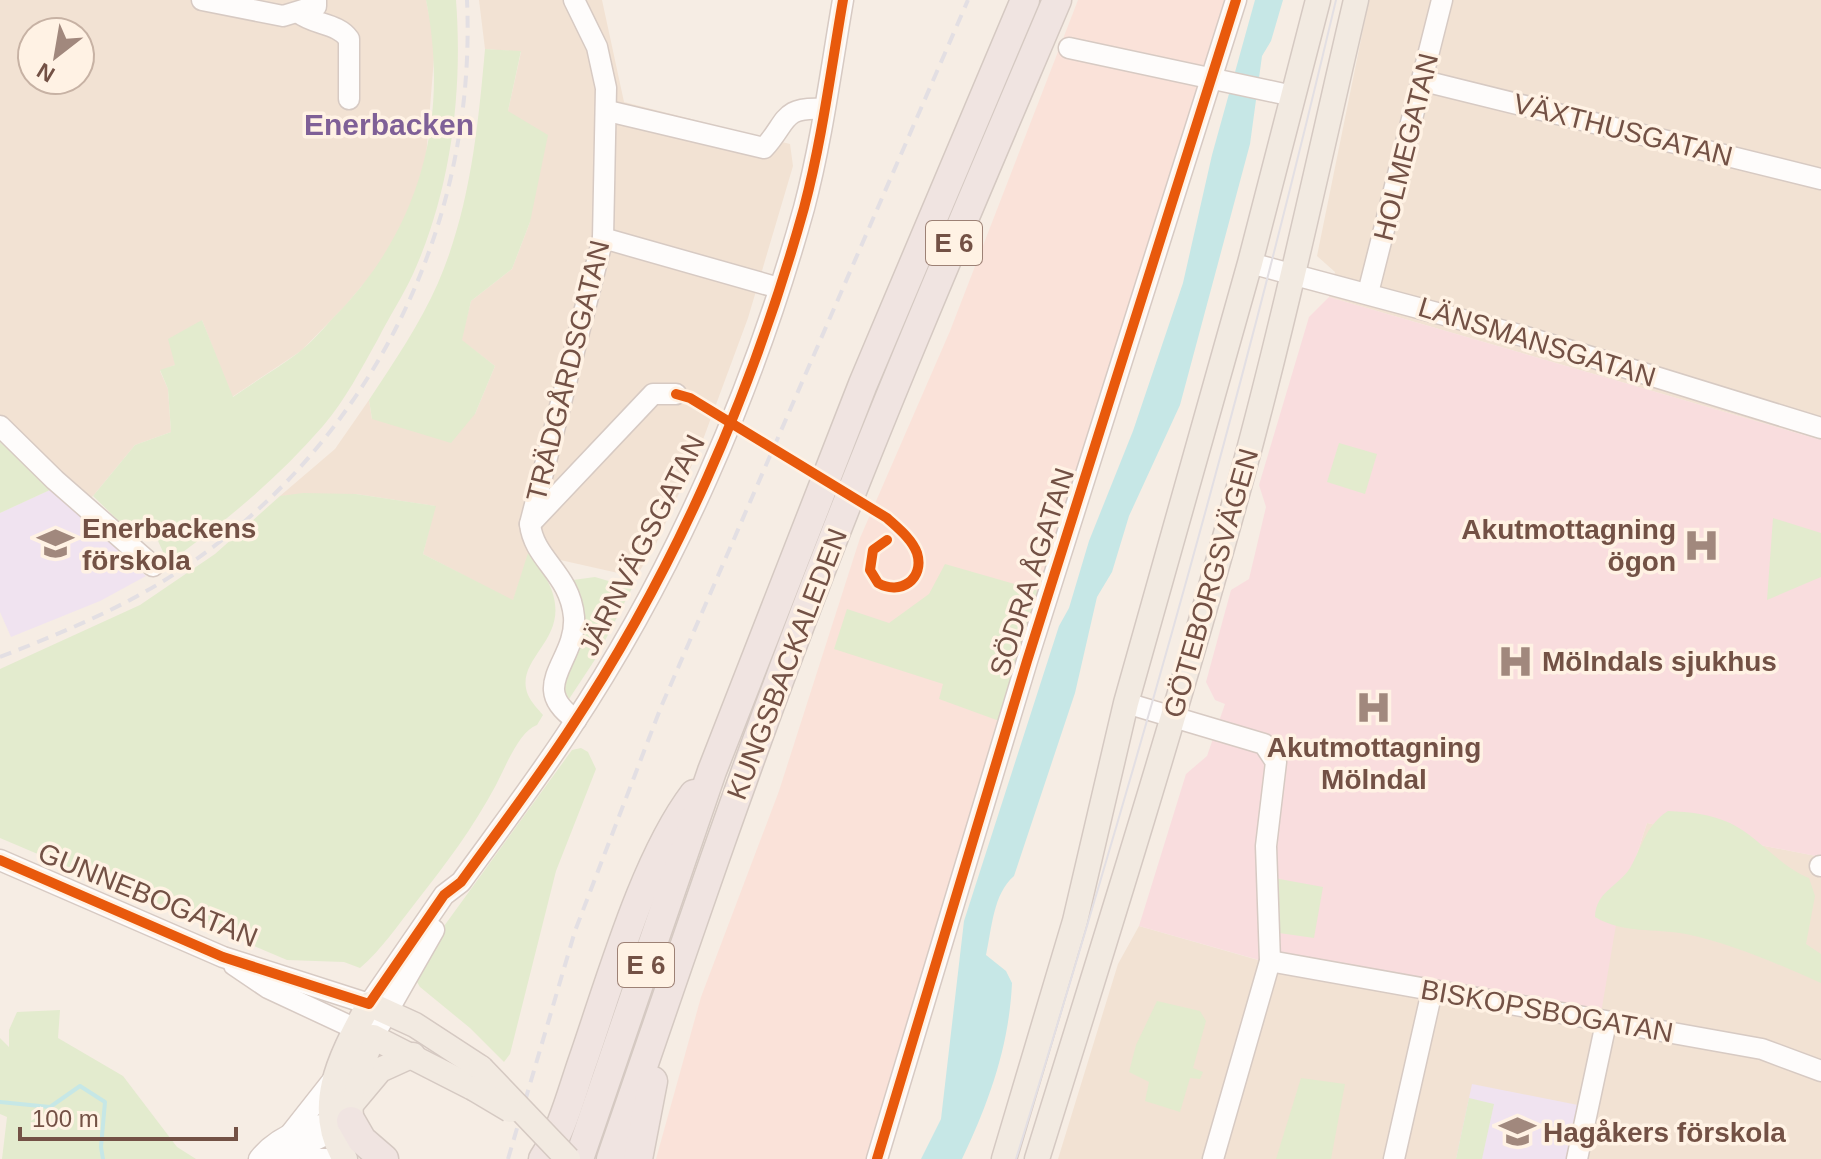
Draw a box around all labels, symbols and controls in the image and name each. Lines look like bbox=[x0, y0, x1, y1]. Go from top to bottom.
north arrow bbox=[16, 16, 96, 96]
street label: HOLMEGATAN bbox=[1368, 50, 1444, 244]
text: N bbox=[33, 58, 59, 88]
street label: VÄXTHUSGATAN bbox=[1510, 88, 1736, 172]
district label: Enerbacken bbox=[304, 108, 474, 141]
road number: E 6 bbox=[926, 221, 982, 265]
street label: TRÄDGÅRDSGATAN bbox=[521, 237, 615, 505]
street label: LÄNSMANSGATAN bbox=[1415, 291, 1659, 393]
street label: JÄRNVÄGSGATAN bbox=[573, 430, 711, 660]
street label: GÖTEBORGSVÄGEN bbox=[1158, 445, 1264, 721]
street label: SÖDRA ÅGATAN bbox=[984, 464, 1080, 680]
place label: Enerbackens förskola bbox=[82, 513, 256, 576]
place label: Akutmottagning ögon bbox=[1461, 514, 1676, 577]
street label: KUNGSBACKALEDEN bbox=[721, 524, 853, 804]
school or university icon: Enerbackens förskola bbox=[37, 525, 75, 563]
hospital icon: Akutmottagning ögon bbox=[1683, 526, 1721, 564]
hospital icon: Mölndals sjukhus bbox=[1497, 642, 1535, 680]
place label: Mölndals sjukhus bbox=[1542, 646, 1777, 677]
hospital icon: Akutmottagning Mölndal bbox=[1355, 688, 1393, 726]
place label: Akutmottagning Mölndal bbox=[1267, 732, 1481, 795]
street label: GUNNEBOGATAN bbox=[34, 837, 262, 953]
road number: E 6 bbox=[618, 943, 674, 987]
street label: BISKOPSBOGATAN bbox=[1418, 974, 1676, 1048]
scale bar bbox=[20, 1091, 236, 1141]
text: 100 m bbox=[32, 1105, 99, 1132]
school or university icon: Hagåkers förskola bbox=[1498, 1113, 1536, 1151]
place label: Hagåkers förskola bbox=[1543, 1117, 1786, 1148]

